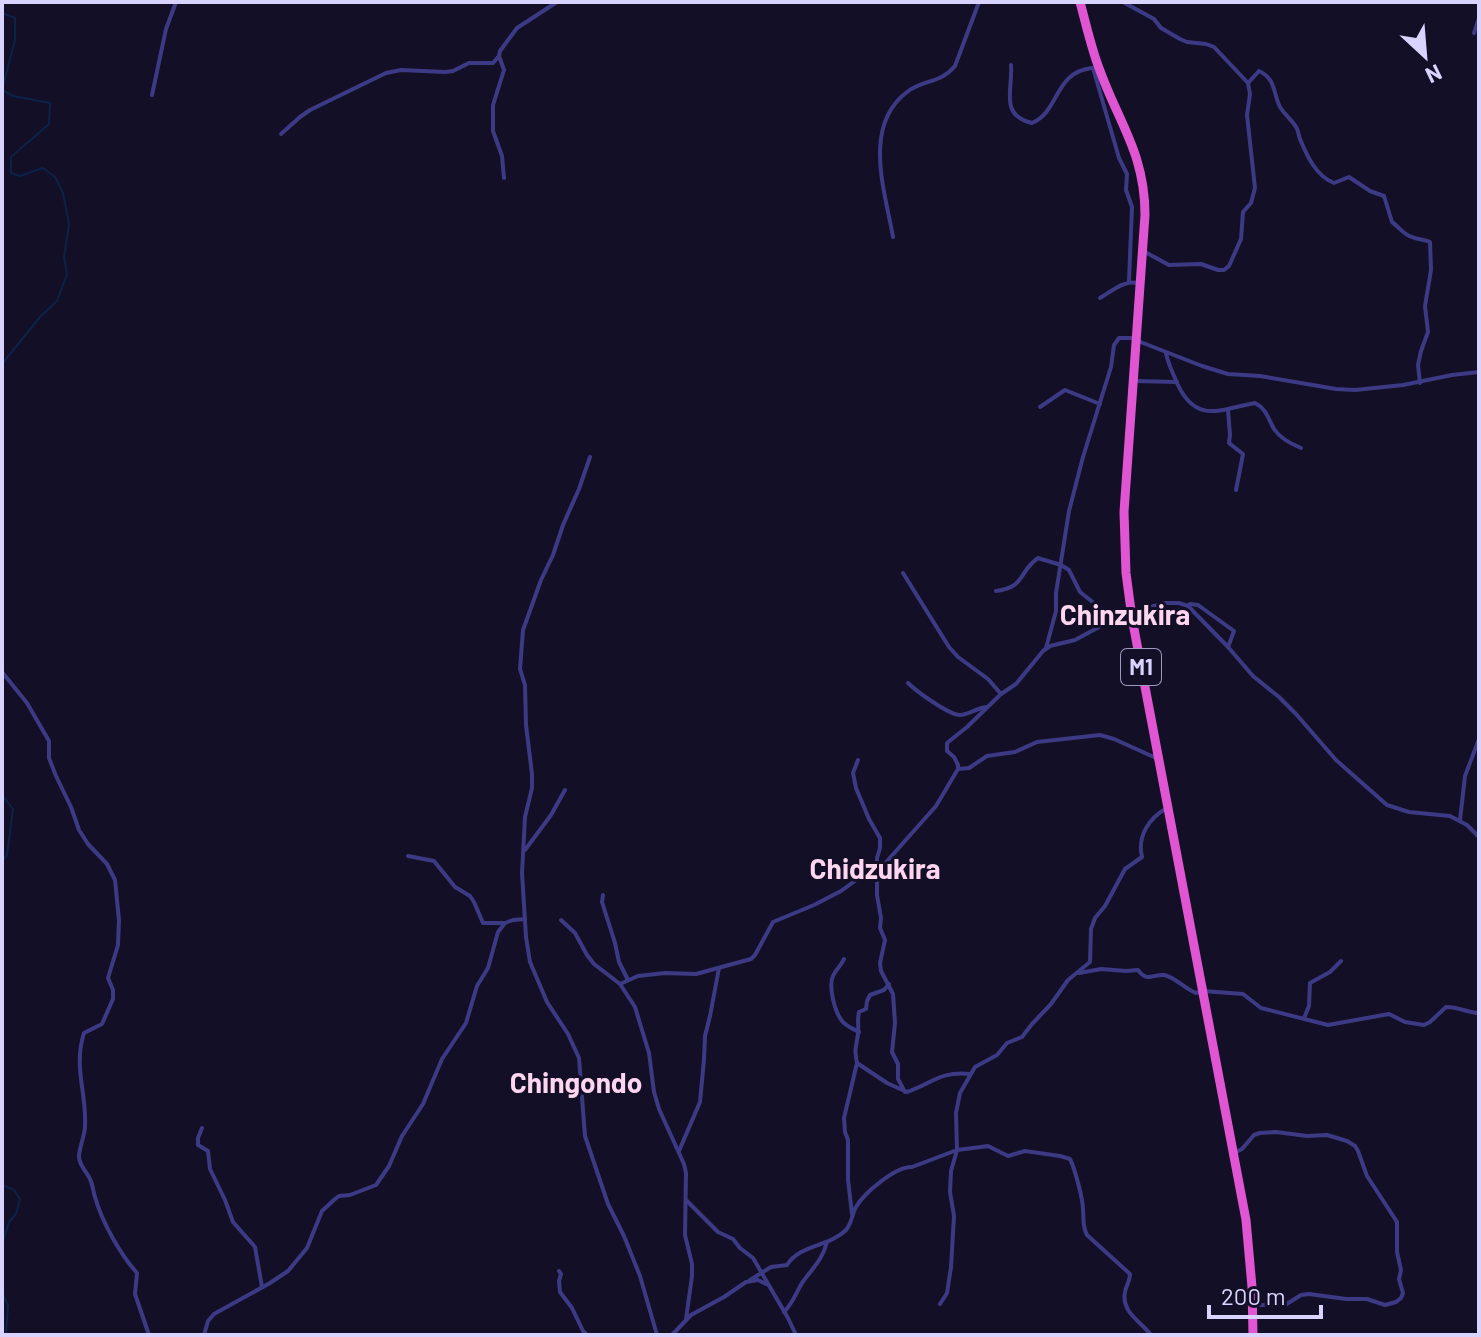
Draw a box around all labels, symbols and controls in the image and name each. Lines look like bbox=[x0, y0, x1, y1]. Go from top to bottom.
north arrow bbox=[1385, 16, 1465, 96]
text: N bbox=[1422, 60, 1446, 90]
district label: Chinzukira bbox=[1060, 597, 1190, 631]
road number: M1 bbox=[1121, 649, 1161, 685]
district label: Chidzukira bbox=[810, 851, 940, 885]
district label: Chingondo bbox=[510, 1065, 642, 1099]
scale bar bbox=[1209, 1269, 1321, 1319]
text: 200 m bbox=[1221, 1281, 1286, 1310]

